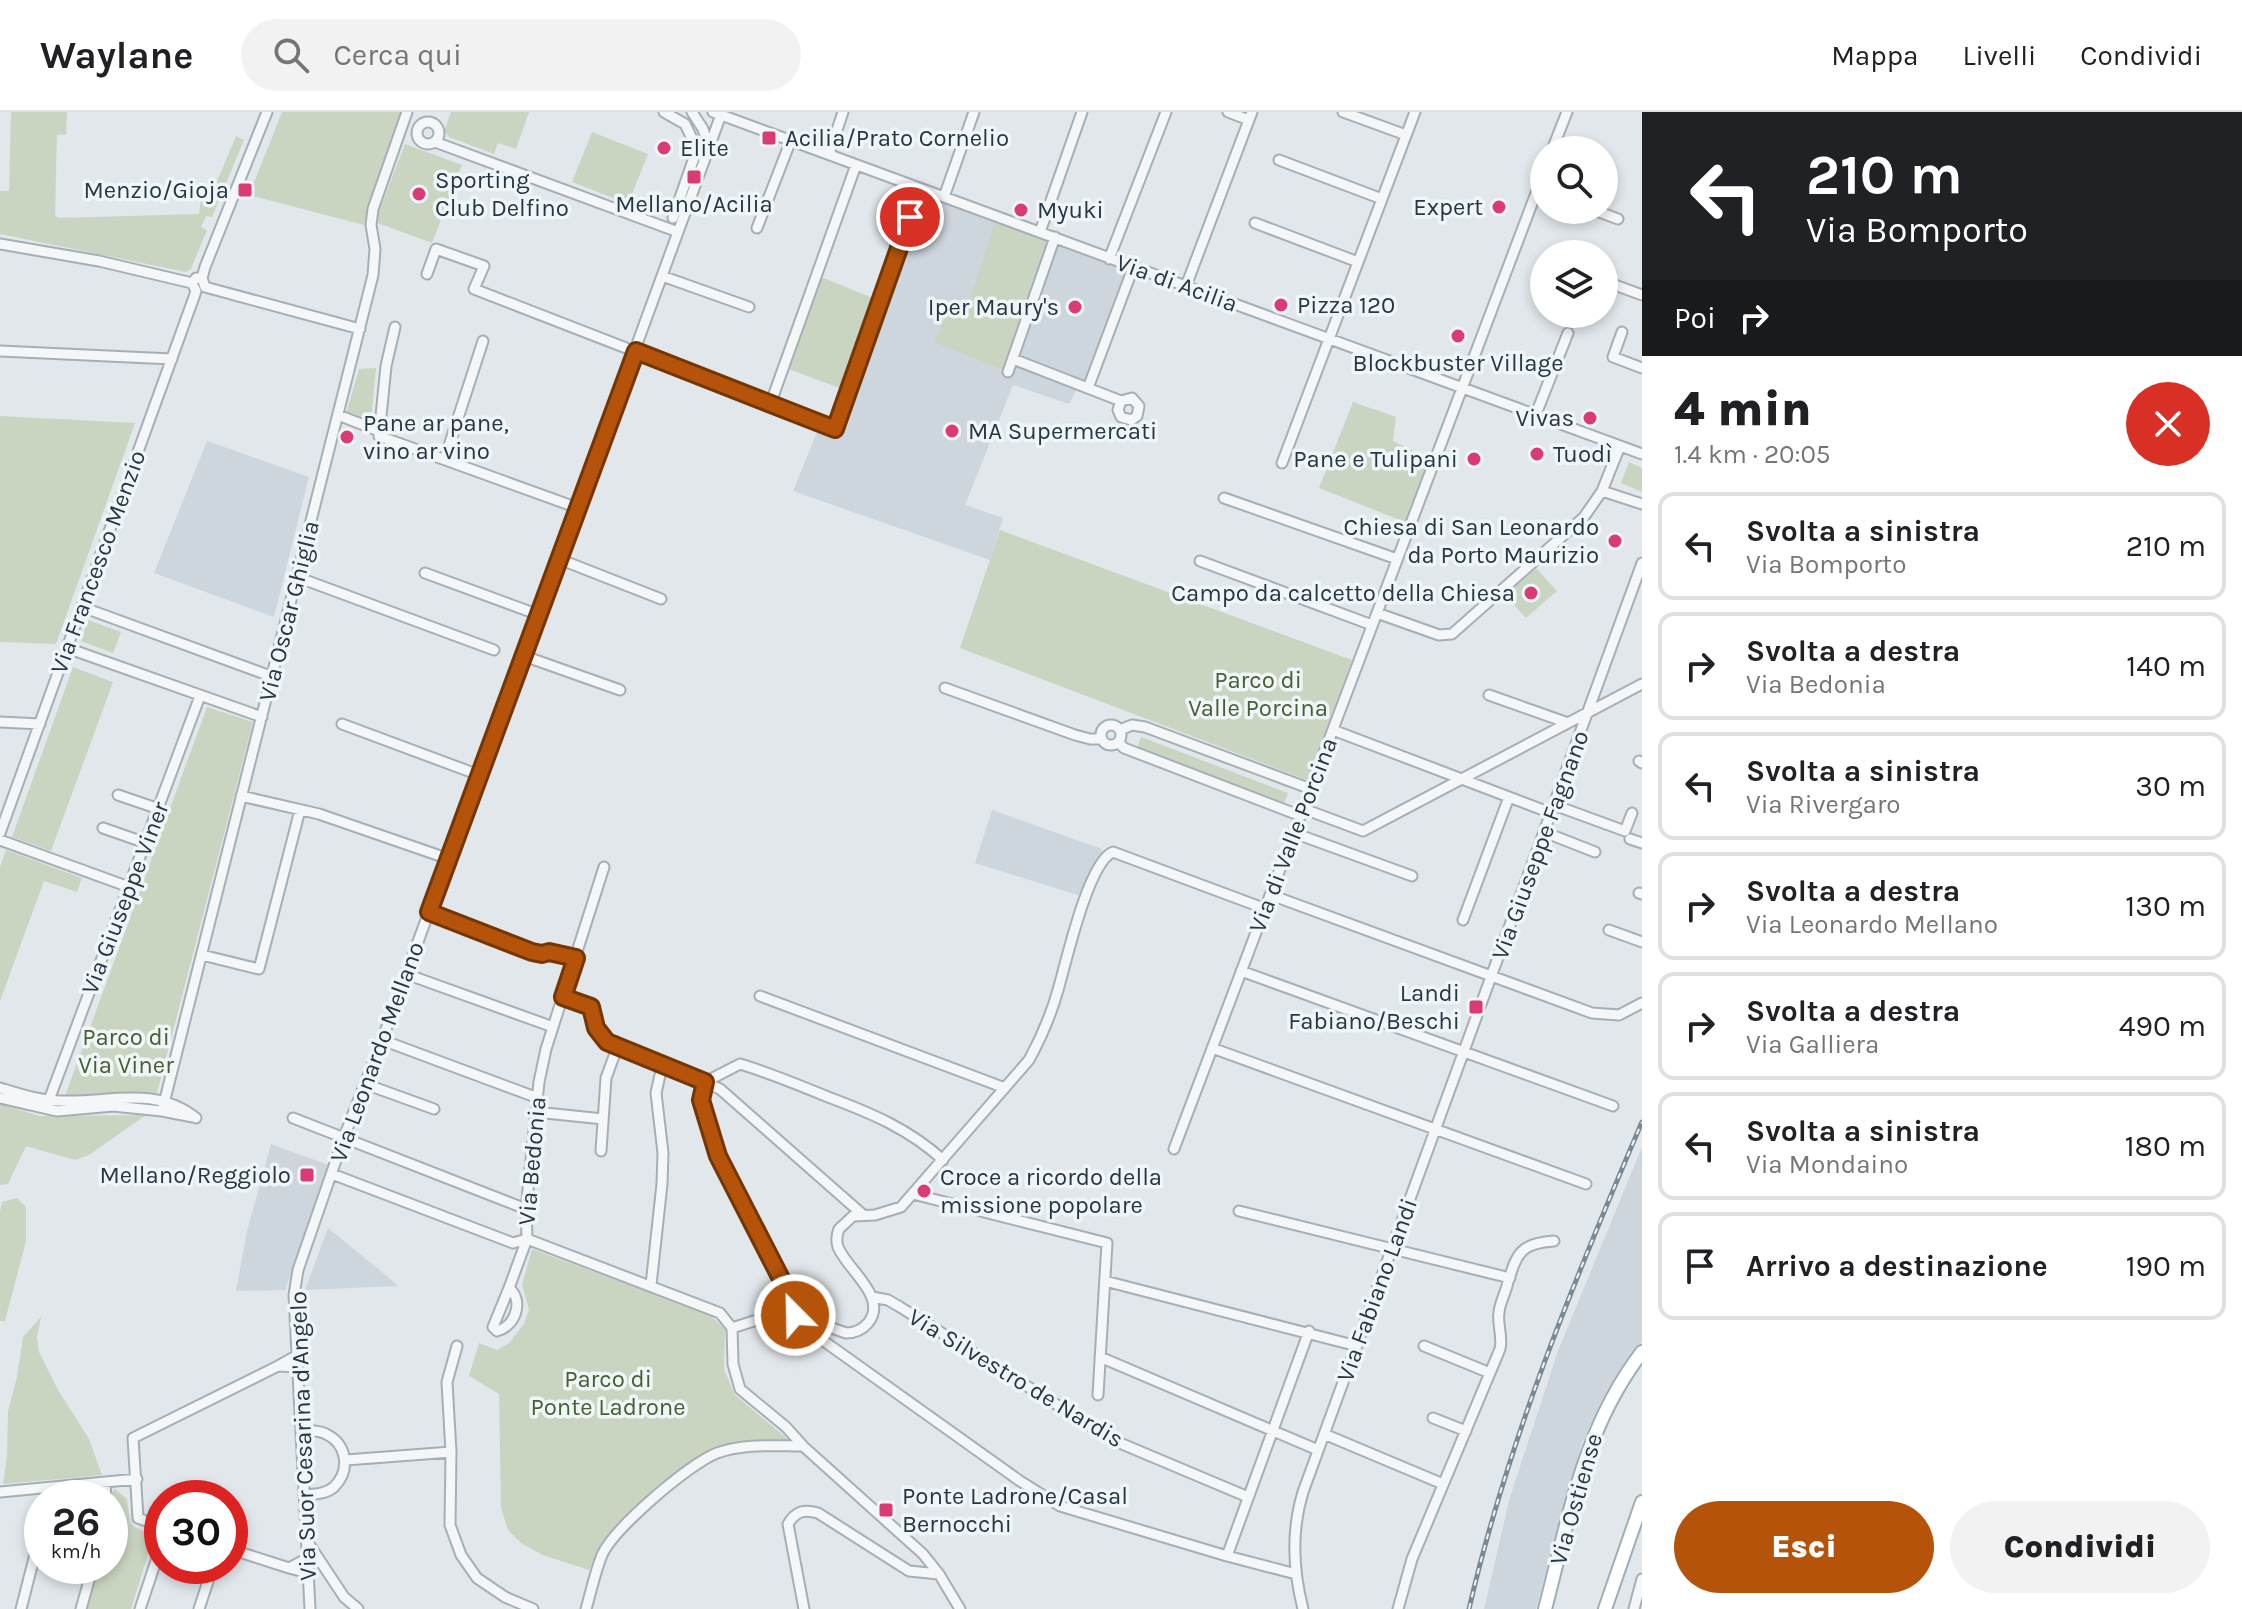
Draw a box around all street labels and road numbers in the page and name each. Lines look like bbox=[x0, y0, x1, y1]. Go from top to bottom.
street label: Via di Acilia bbox=[1113, 248, 1241, 318]
street label: Via Francesco Menzio bbox=[45, 446, 151, 678]
street label: Via Oscar Ghiglia bbox=[253, 518, 325, 704]
street label: Via Giuseppe Fagnano bbox=[1485, 727, 1595, 963]
street label: Via di Valle Porcina bbox=[1243, 734, 1343, 936]
street label: Via Giuseppe Viner bbox=[75, 798, 175, 998]
street label: Via Leonardo Mellano bbox=[324, 938, 430, 1166]
street label: Via Bedonia bbox=[512, 1096, 552, 1226]
street label: Via Fabiano Landi bbox=[1331, 1195, 1423, 1385]
street label: Via Suor Cesarina d'Angelo bbox=[284, 1291, 322, 1581]
street label: Via Silvestro de Nardis bbox=[903, 1303, 1129, 1453]
street label: Via Ostiense bbox=[1544, 1430, 1608, 1568]

